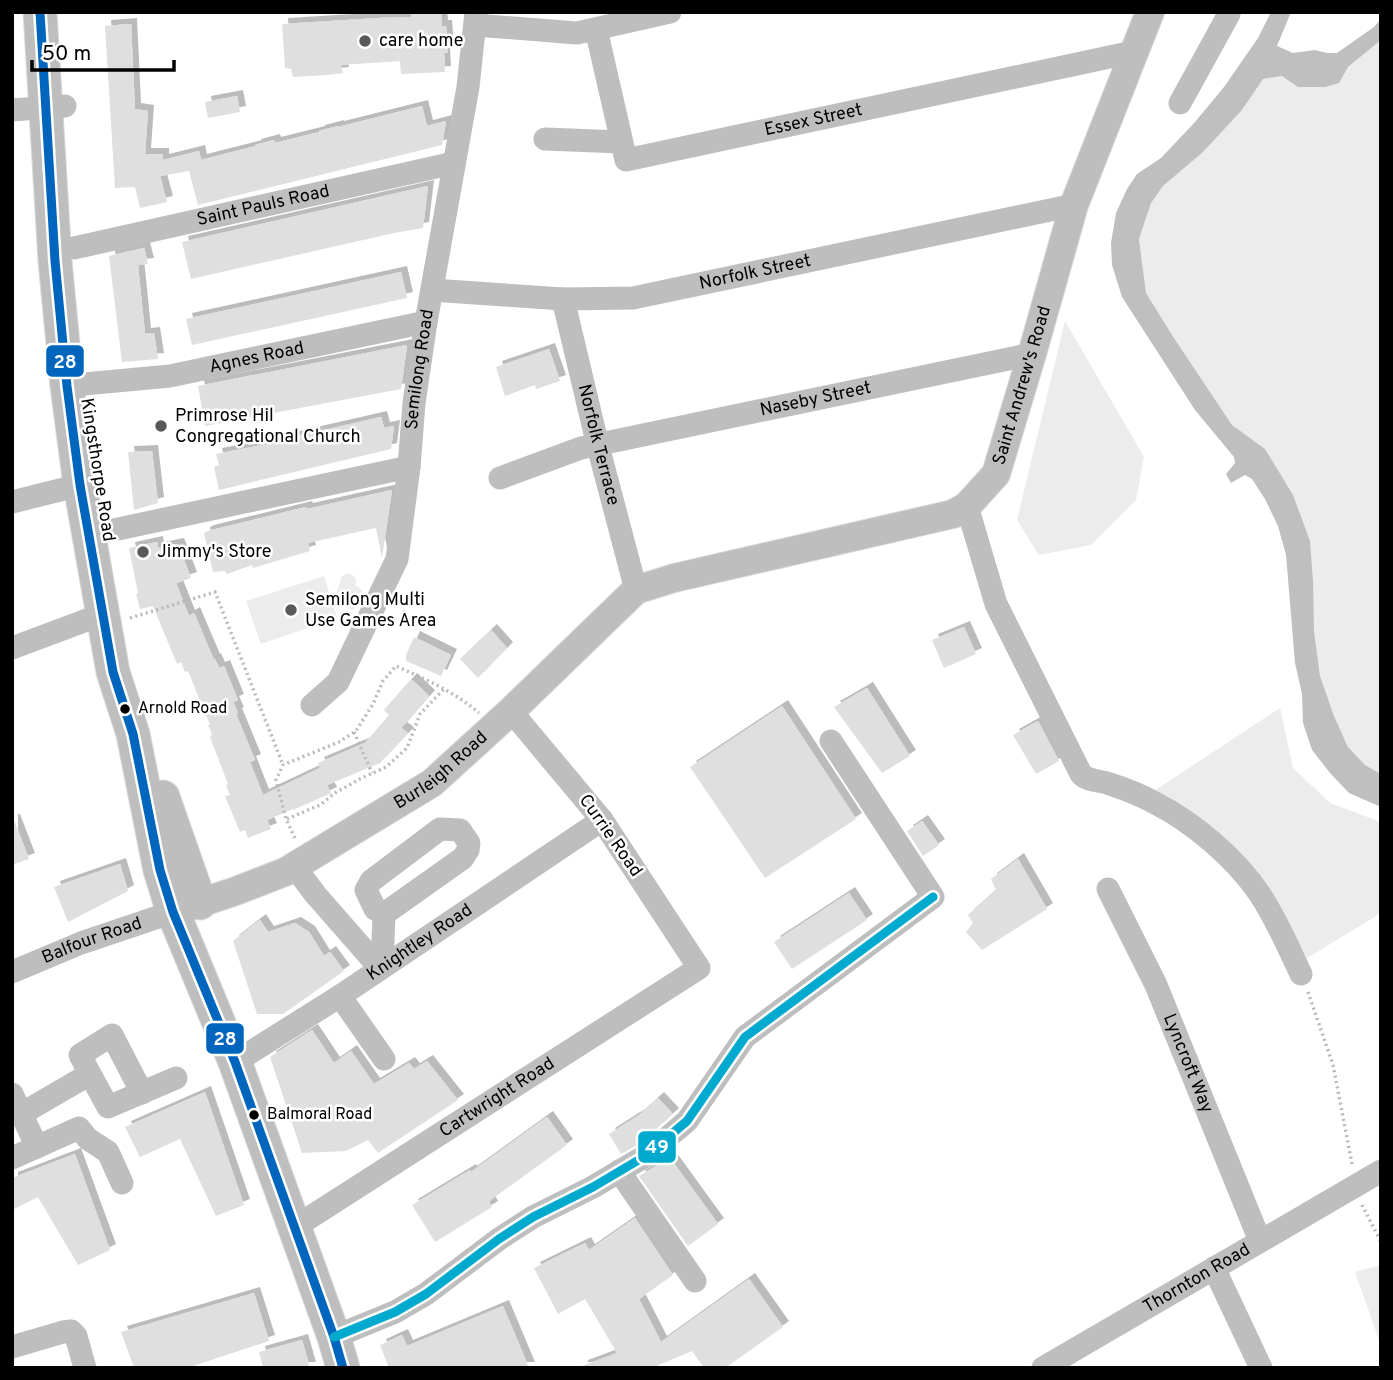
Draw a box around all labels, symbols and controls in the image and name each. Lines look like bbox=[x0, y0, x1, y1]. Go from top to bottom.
scale bar bbox=[32, 28, 173, 72]
place label: care home bbox=[379, 30, 464, 53]
marker: care home bbox=[357, 33, 373, 49]
text: 50 m bbox=[42, 41, 91, 68]
street label: Essex Street bbox=[762, 98, 864, 142]
street label: Saint Pauls Road bbox=[195, 180, 332, 232]
street label: Norfolk Street bbox=[697, 249, 813, 295]
street label: Saint Andrew's Road bbox=[988, 303, 1056, 468]
street label: Semilong Road bbox=[400, 307, 440, 431]
street label: Agnes Road bbox=[207, 336, 306, 379]
line badge: 28 bbox=[45, 344, 85, 378]
text: 28 bbox=[53, 351, 77, 375]
street label: Naseby Street bbox=[758, 376, 873, 422]
street label: Norfolk Terrace bbox=[572, 382, 625, 508]
street label: Kingsthorpe Road bbox=[74, 397, 120, 543]
place label: Primrose Hil Congregational Church bbox=[175, 405, 361, 449]
marker: Primrose Hil Congregational Church bbox=[153, 418, 169, 434]
place label: Jimmy's Store bbox=[157, 541, 272, 564]
marker: Jimmy's Store bbox=[135, 544, 151, 560]
place label: Semilong Multi Use Games Area bbox=[305, 589, 436, 633]
marker: Semilong Multi Use Games Area bbox=[283, 602, 299, 618]
place label: Arnold Road bbox=[138, 699, 227, 719]
marker: Arnold Road bbox=[118, 702, 132, 716]
street label: Burleigh Road bbox=[390, 726, 493, 815]
street label: Currie Road bbox=[573, 790, 647, 882]
street label: Knightley Road bbox=[362, 899, 477, 986]
street label: Balfour Road bbox=[38, 912, 145, 970]
street label: Lyncroft Way bbox=[1157, 1010, 1218, 1117]
line badge: 28 bbox=[205, 1022, 245, 1055]
text: 28 bbox=[213, 1028, 237, 1052]
street label: Cartwright Road bbox=[435, 1052, 559, 1143]
place label: Balmoral Road bbox=[267, 1105, 372, 1125]
marker: Balmoral Road bbox=[247, 1108, 261, 1122]
line badge: 49 bbox=[637, 1130, 677, 1164]
text: 49 bbox=[645, 1136, 669, 1160]
street label: Thornton Road bbox=[1139, 1238, 1255, 1319]

